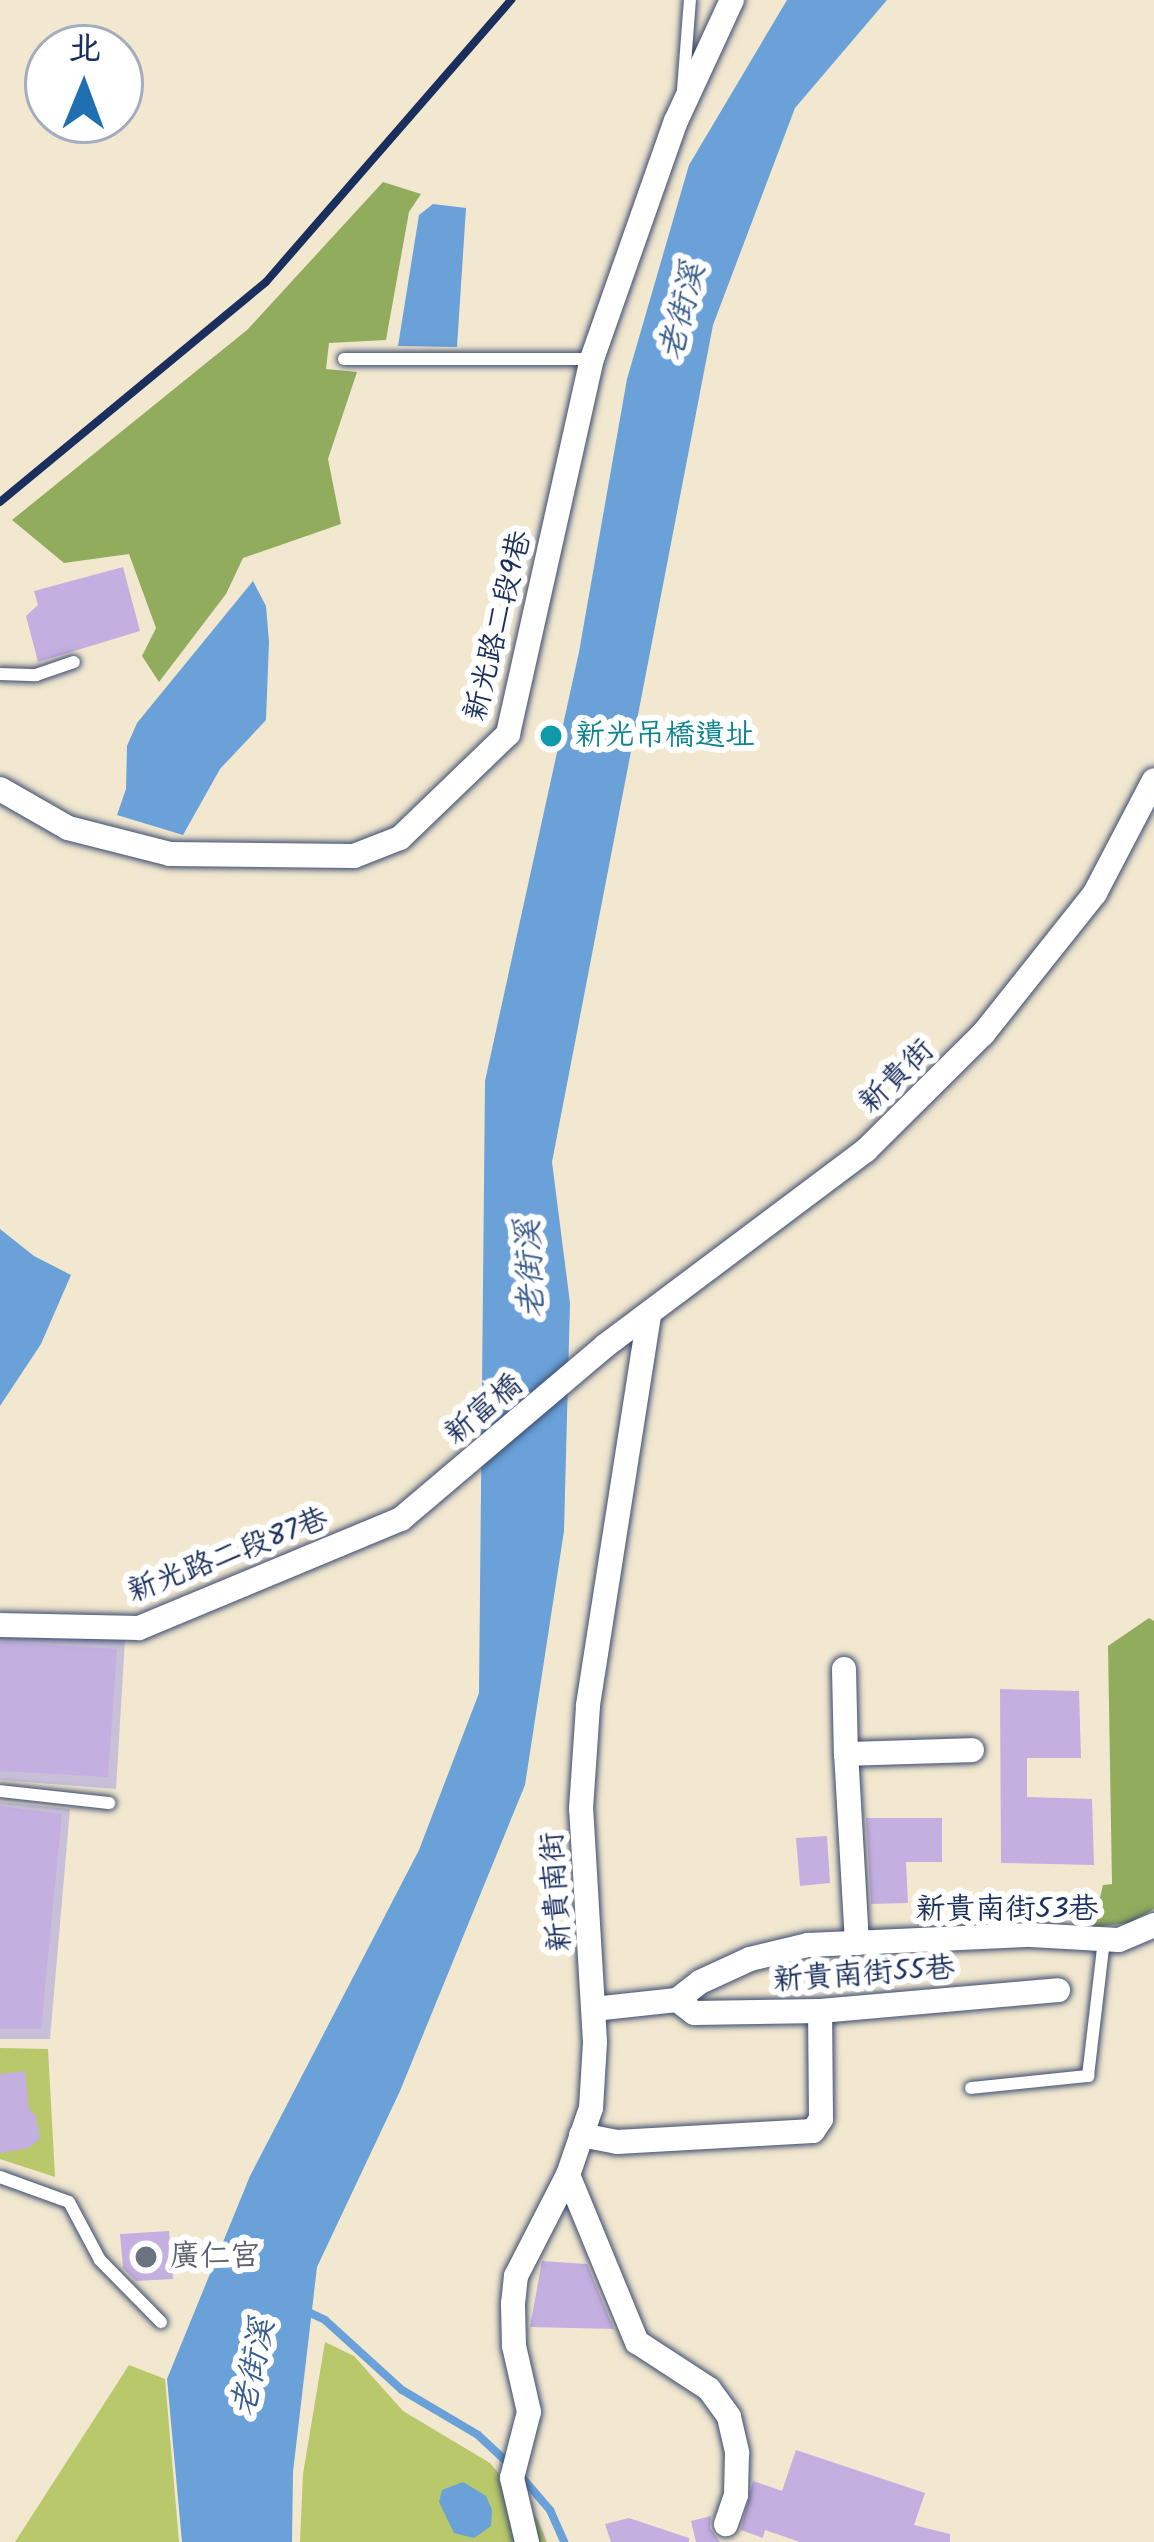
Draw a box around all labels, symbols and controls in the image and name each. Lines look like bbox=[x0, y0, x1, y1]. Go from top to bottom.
north arrow bbox=[24, 24, 144, 144]
text: 北 bbox=[68, 24, 102, 77]
water label: 老街溪 bbox=[653, 259, 715, 365]
street label: 新光路二段9巷 bbox=[458, 527, 540, 725]
place label: 新光吊橋遺址 bbox=[575, 718, 755, 754]
marker: 新光吊橋遺址 bbox=[538, 723, 564, 749]
street label: 新貴街 bbox=[852, 1033, 942, 1121]
water label: 老街溪 bbox=[510, 1219, 554, 1319]
street label: 新富橋 bbox=[438, 1367, 530, 1453]
street label: 新光路二段87巷 bbox=[123, 1501, 333, 1611]
street label: 新貴南街 bbox=[535, 1831, 579, 1953]
street label: 新貴南街53巷 bbox=[915, 1892, 1099, 1928]
street label: 新貴南街55巷 bbox=[772, 1951, 956, 1999]
place label: 廣仁宮 bbox=[170, 2239, 260, 2275]
marker: 廣仁宮 bbox=[133, 2244, 159, 2270]
water label: 老街溪 bbox=[225, 2315, 285, 2421]

